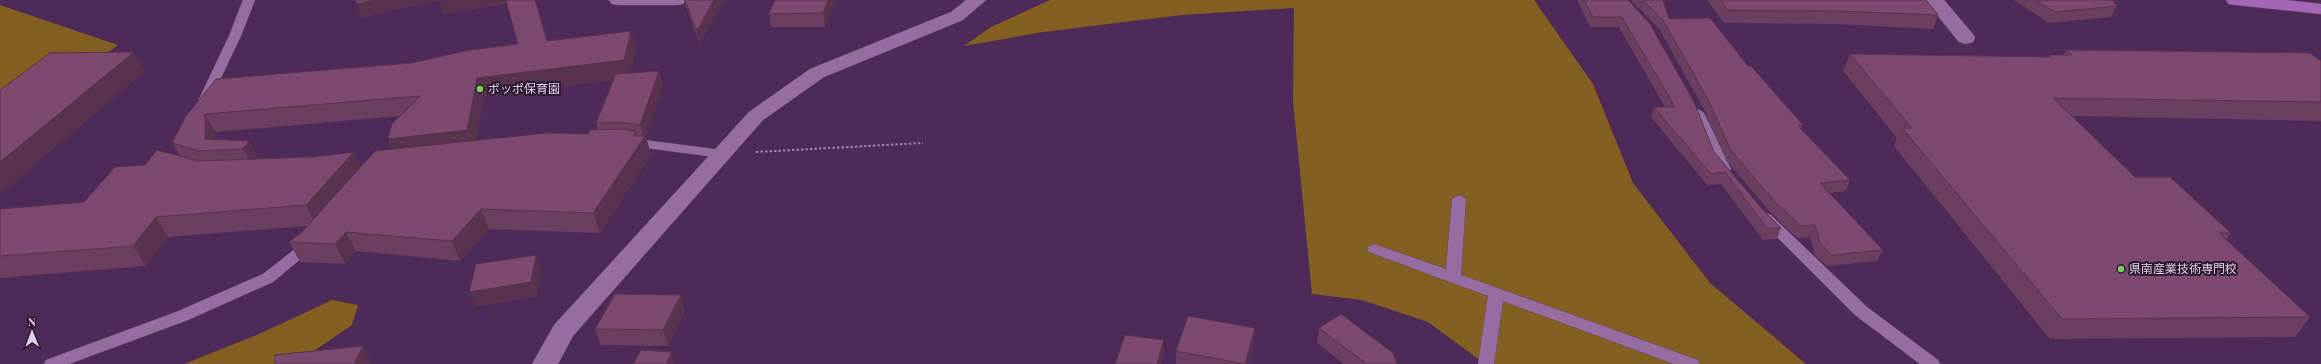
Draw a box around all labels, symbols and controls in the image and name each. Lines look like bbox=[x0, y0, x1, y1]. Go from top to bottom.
place label: ポッポ保育園 bbox=[488, 80, 560, 96]
marker: ポッポ保育園 bbox=[475, 84, 485, 94]
place label: 県南産業技術専門校 bbox=[2129, 260, 2237, 276]
marker: 県南産業技術専門校 bbox=[2116, 264, 2126, 274]
north arrow bbox=[12, 312, 52, 352]
text: N bbox=[28, 314, 36, 329]

